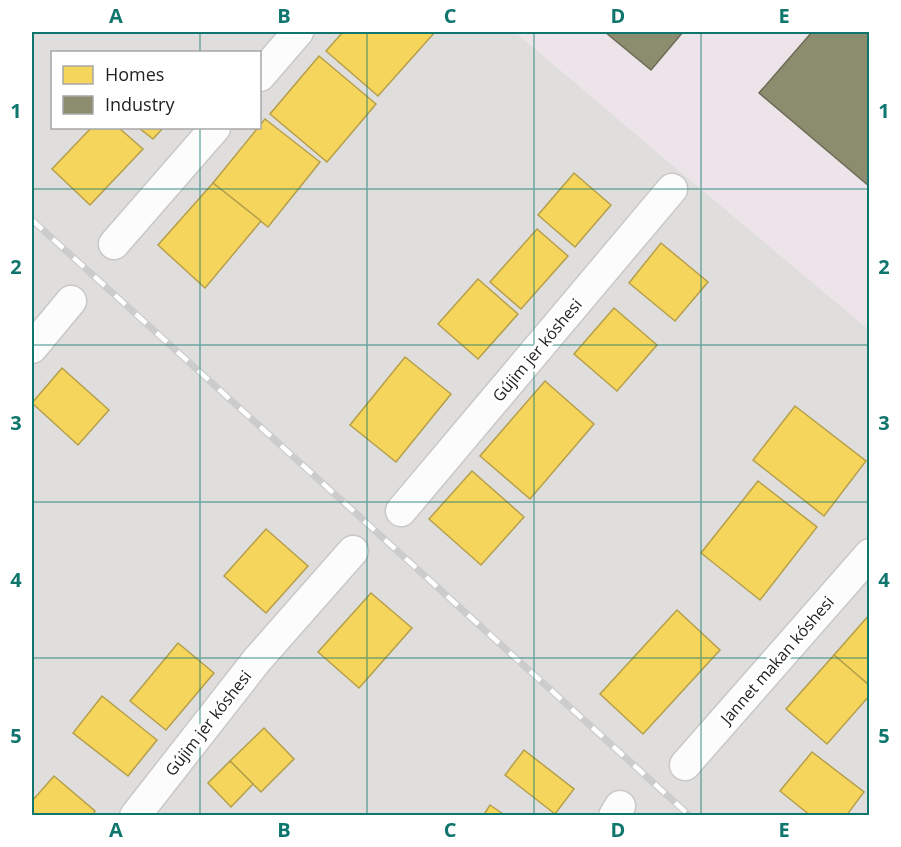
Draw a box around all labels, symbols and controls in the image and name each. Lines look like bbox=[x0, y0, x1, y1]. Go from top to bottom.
text: A bbox=[109, 2, 123, 29]
text: B bbox=[277, 2, 291, 29]
text: C bbox=[444, 2, 457, 29]
text: D bbox=[611, 2, 625, 29]
text: E bbox=[778, 2, 790, 29]
legend bbox=[51, 51, 261, 129]
text: Homes bbox=[105, 62, 164, 86]
text: Industry bbox=[105, 92, 175, 116]
text: 1 bbox=[10, 97, 22, 124]
text: 1 bbox=[878, 97, 890, 124]
text: 2 bbox=[10, 253, 22, 280]
text: 2 bbox=[878, 253, 890, 280]
street label: Gújim jer kóshesi bbox=[487, 294, 587, 406]
text: 3 bbox=[10, 409, 22, 436]
text: 3 bbox=[878, 409, 890, 436]
text: 4 bbox=[10, 566, 22, 593]
text: 4 bbox=[878, 566, 890, 593]
street label: Jannet makan kóshesi bbox=[714, 591, 839, 730]
street label: Gújim jer kóshesi bbox=[160, 666, 256, 780]
text: 5 bbox=[10, 722, 22, 749]
text: 5 bbox=[878, 722, 890, 749]
text: A bbox=[109, 816, 123, 843]
text: B bbox=[277, 816, 291, 843]
text: C bbox=[444, 816, 457, 843]
text: D bbox=[611, 816, 625, 843]
text: E bbox=[778, 816, 790, 843]

